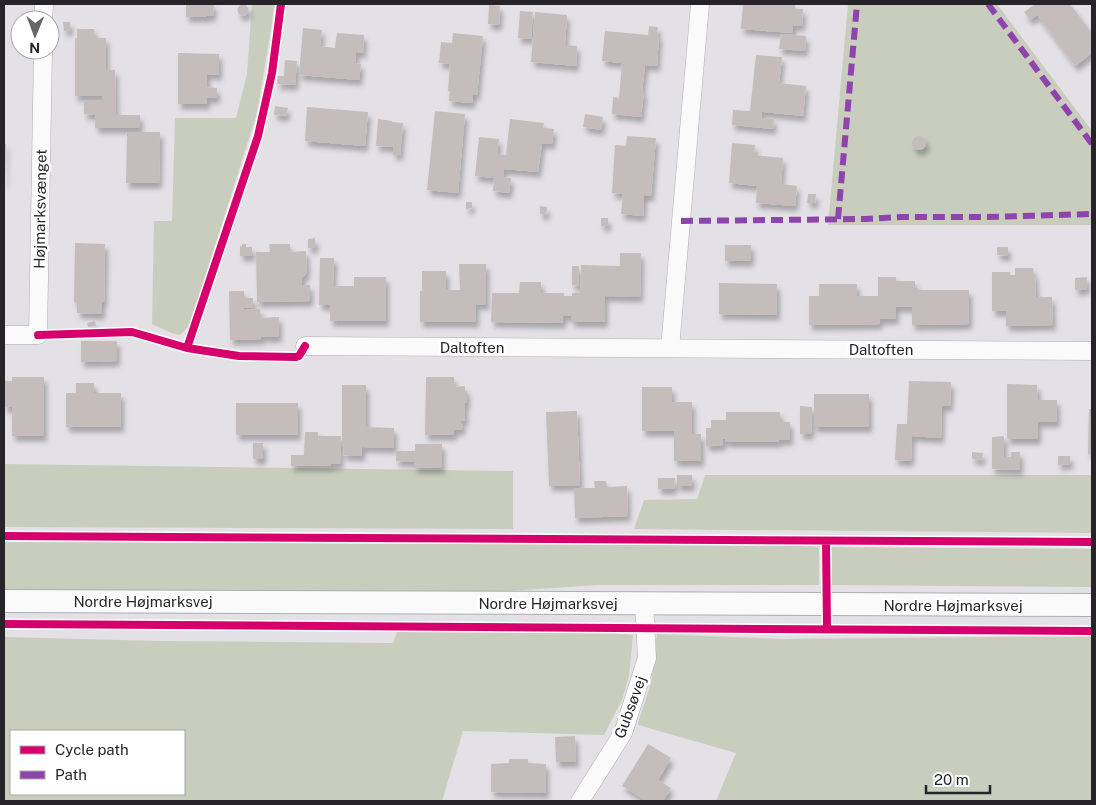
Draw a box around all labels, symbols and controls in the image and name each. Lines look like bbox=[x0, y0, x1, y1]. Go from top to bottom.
north arrow bbox=[10, 10, 60, 60]
text: N bbox=[29, 40, 40, 56]
street label: Højmarksvænget bbox=[30, 149, 50, 269]
street label: Daltoften bbox=[440, 339, 504, 356]
street label: Daltoften bbox=[849, 341, 913, 358]
street label: Nordre Højmarksvej bbox=[73, 593, 213, 610]
street label: Nordre Højmarksvej bbox=[478, 595, 618, 612]
street label: Nordre Højmarksvej bbox=[883, 597, 1023, 614]
street label: Gubsøvej bbox=[611, 673, 649, 741]
legend bbox=[10, 730, 185, 795]
text: Cycle path bbox=[55, 741, 129, 758]
scale bar bbox=[926, 762, 990, 794]
text: Path bbox=[55, 766, 87, 783]
text: 20 m bbox=[934, 771, 969, 788]

